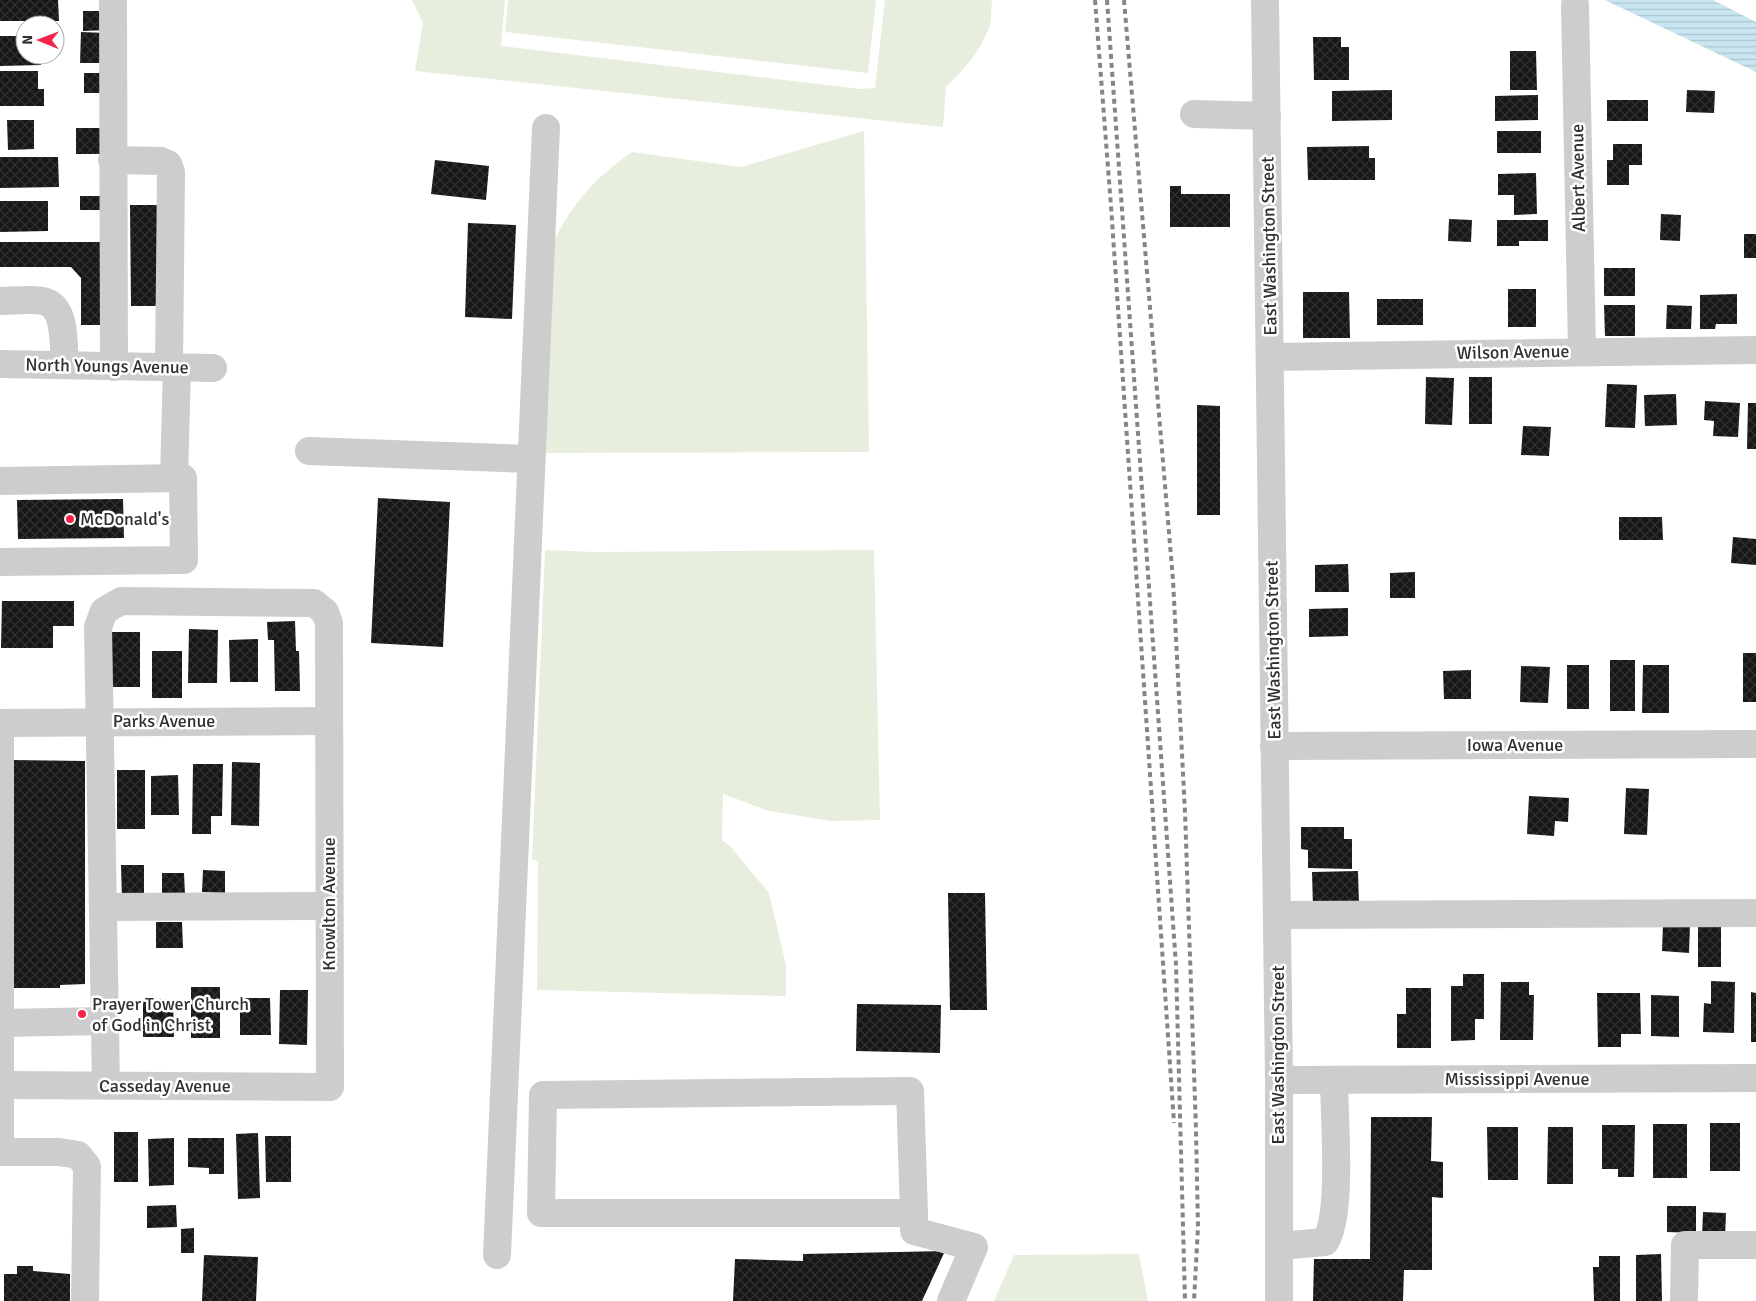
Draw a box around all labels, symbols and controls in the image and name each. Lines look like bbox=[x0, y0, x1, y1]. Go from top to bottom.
north arrow bbox=[15, 15, 65, 65]
text: N bbox=[19, 35, 36, 45]
street label: Albert Avenue bbox=[1566, 124, 1590, 232]
street label: East Washington Street bbox=[1256, 156, 1282, 336]
street label: Wilson Avenue bbox=[1456, 340, 1570, 364]
street label: North Youngs Avenue bbox=[25, 354, 189, 378]
place label: McDonald's bbox=[80, 508, 169, 530]
marker: McDonald's bbox=[64, 513, 76, 525]
street label: East Washington Street bbox=[1260, 560, 1286, 740]
street label: Parks Avenue bbox=[113, 710, 215, 732]
street label: Iowa Avenue bbox=[1467, 734, 1563, 756]
street label: Knowlton Avenue bbox=[318, 837, 340, 971]
street label: East Washington Street bbox=[1267, 965, 1289, 1145]
place label: Prayer Tower Church of God in Christ bbox=[92, 993, 249, 1036]
marker: Prayer Tower Church of God in Christ bbox=[76, 1008, 88, 1020]
street label: Mississippi Avenue bbox=[1445, 1068, 1589, 1090]
street label: Casseday Avenue bbox=[99, 1075, 231, 1097]

